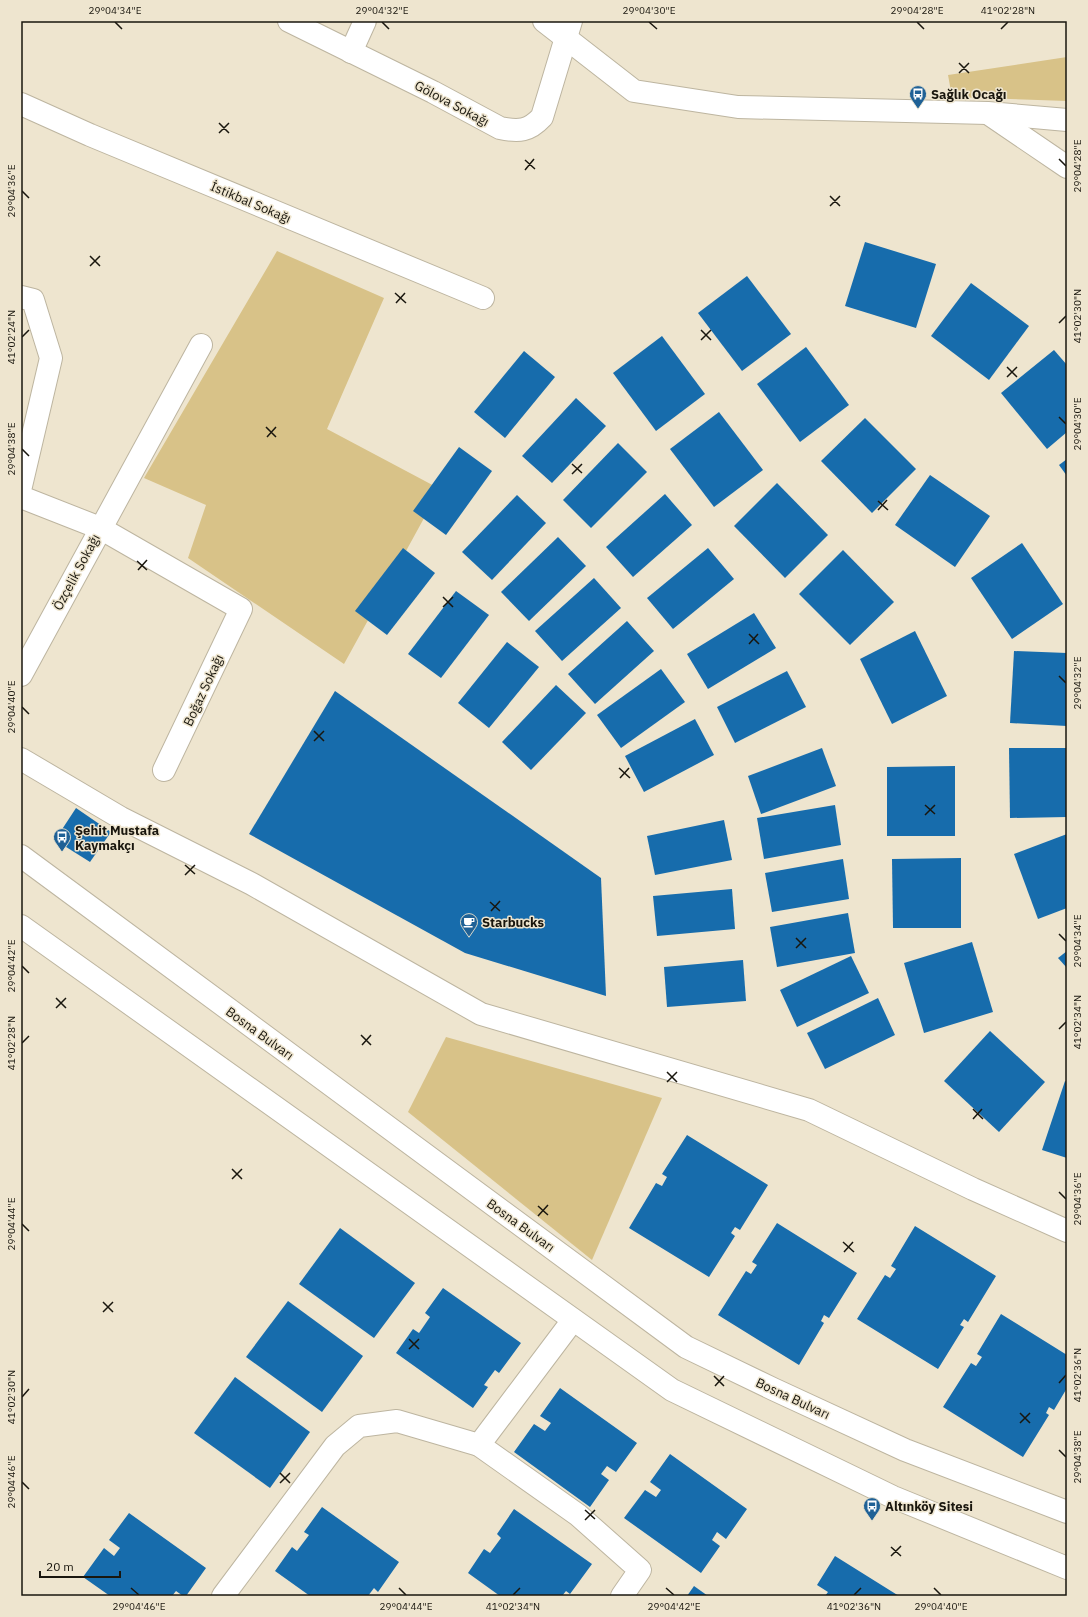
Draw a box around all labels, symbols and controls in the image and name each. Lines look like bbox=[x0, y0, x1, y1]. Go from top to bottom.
text: 29°04'34"E bbox=[88, 4, 142, 17]
text: 29°04'32"E bbox=[355, 4, 409, 17]
text: 29°04'30"E bbox=[622, 4, 676, 17]
text: 29°04'28"E bbox=[890, 4, 944, 17]
text: 41°02'28"N bbox=[981, 4, 1035, 17]
street label: Gölova Sokağı bbox=[412, 77, 492, 130]
bus stop icon: Sağlık Ocağı bbox=[908, 84, 928, 109]
place label: Sağlık Ocağı bbox=[931, 86, 1006, 103]
text: 29°04'28"E bbox=[1071, 139, 1084, 193]
text: 29°04'36"E bbox=[5, 164, 18, 218]
street label: İstikbal Sokağı bbox=[208, 178, 294, 227]
text: 41°02'30"N bbox=[1071, 289, 1084, 343]
text: 41°02'24"N bbox=[5, 310, 18, 364]
text: 29°04'30"E bbox=[1071, 397, 1084, 451]
text: 29°04'38"E bbox=[5, 422, 18, 476]
street label: Özçelik Sokağı bbox=[49, 531, 104, 613]
street label: Boğaz Sokağı bbox=[179, 652, 228, 729]
text: 29°04'32"E bbox=[1071, 656, 1084, 710]
text: 29°04'40"E bbox=[5, 680, 18, 734]
place label: Şehit Mustafa Kaymakçı bbox=[75, 822, 159, 854]
bus stop icon: Şehit Mustafa Kaymakçı bbox=[52, 827, 72, 852]
cafe icon: Starbucks bbox=[459, 912, 479, 937]
place label: Starbucks bbox=[482, 914, 544, 931]
text: 29°04'34"E bbox=[1071, 914, 1084, 968]
text: 29°04'42"E bbox=[5, 939, 18, 993]
text: 41°02'34"N bbox=[1071, 995, 1084, 1049]
street label: Bosna Bulvarı bbox=[222, 1003, 297, 1064]
text: 41°02'28"N bbox=[5, 1016, 18, 1070]
text: 29°04'36"E bbox=[1071, 1172, 1084, 1226]
street label: Bosna Bulvarı bbox=[483, 1195, 558, 1256]
text: 29°04'44"E bbox=[5, 1197, 18, 1251]
text: 41°02'36"N bbox=[1071, 1348, 1084, 1402]
text: 41°02'30"N bbox=[5, 1370, 18, 1424]
street label: Bosna Bulvarı bbox=[753, 1374, 833, 1423]
text: 29°04'38"E bbox=[1071, 1430, 1084, 1484]
text: 29°04'46"E bbox=[5, 1455, 18, 1509]
bus stop icon: Altınköy Sitesi bbox=[862, 1496, 882, 1521]
place label: Altınköy Sitesi bbox=[885, 1498, 973, 1515]
scale bar bbox=[40, 1553, 120, 1579]
text: 20 m bbox=[46, 1559, 74, 1574]
text: 29°04'46"E bbox=[112, 1600, 166, 1613]
text: 29°04'44"E bbox=[379, 1600, 433, 1613]
text: 41°02'34"N bbox=[486, 1600, 540, 1613]
text: 29°04'42"E bbox=[647, 1600, 701, 1613]
text: 41°02'36"N bbox=[827, 1600, 881, 1613]
text: 29°04'40"E bbox=[914, 1600, 968, 1613]

